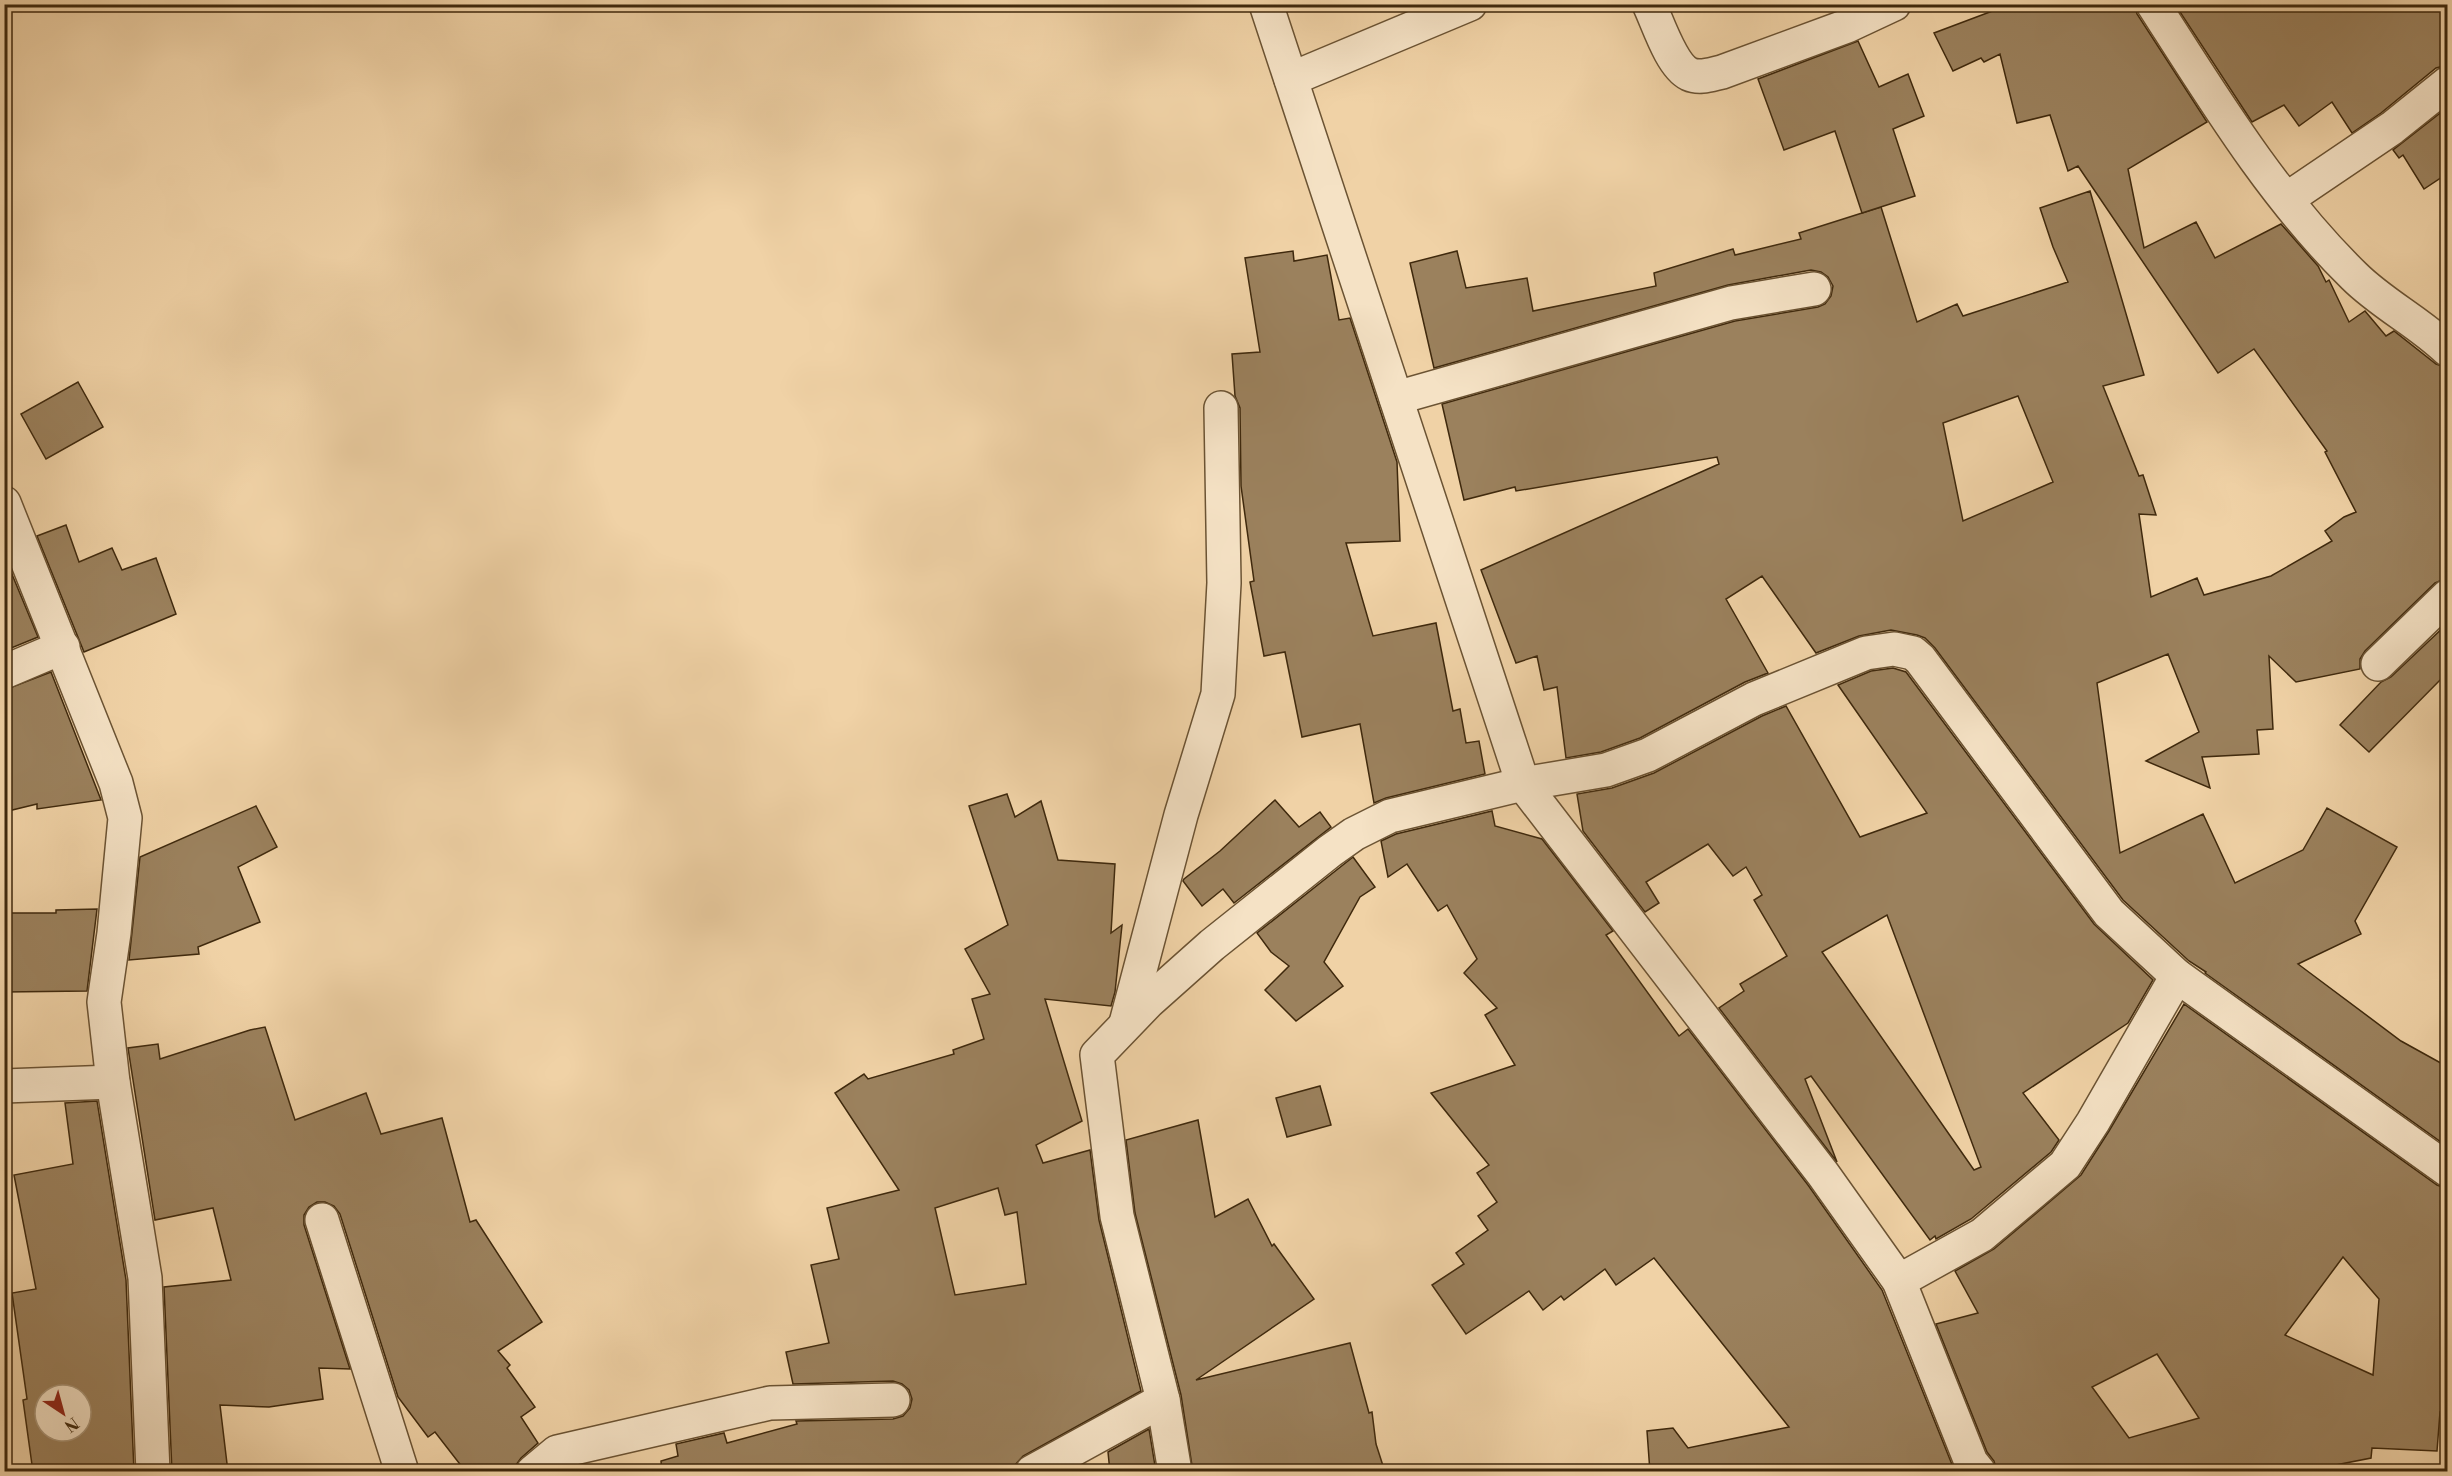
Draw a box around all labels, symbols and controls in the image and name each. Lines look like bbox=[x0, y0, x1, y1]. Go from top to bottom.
north arrow bbox=[33, 1383, 93, 1443]
text: N bbox=[60, 1413, 82, 1436]

